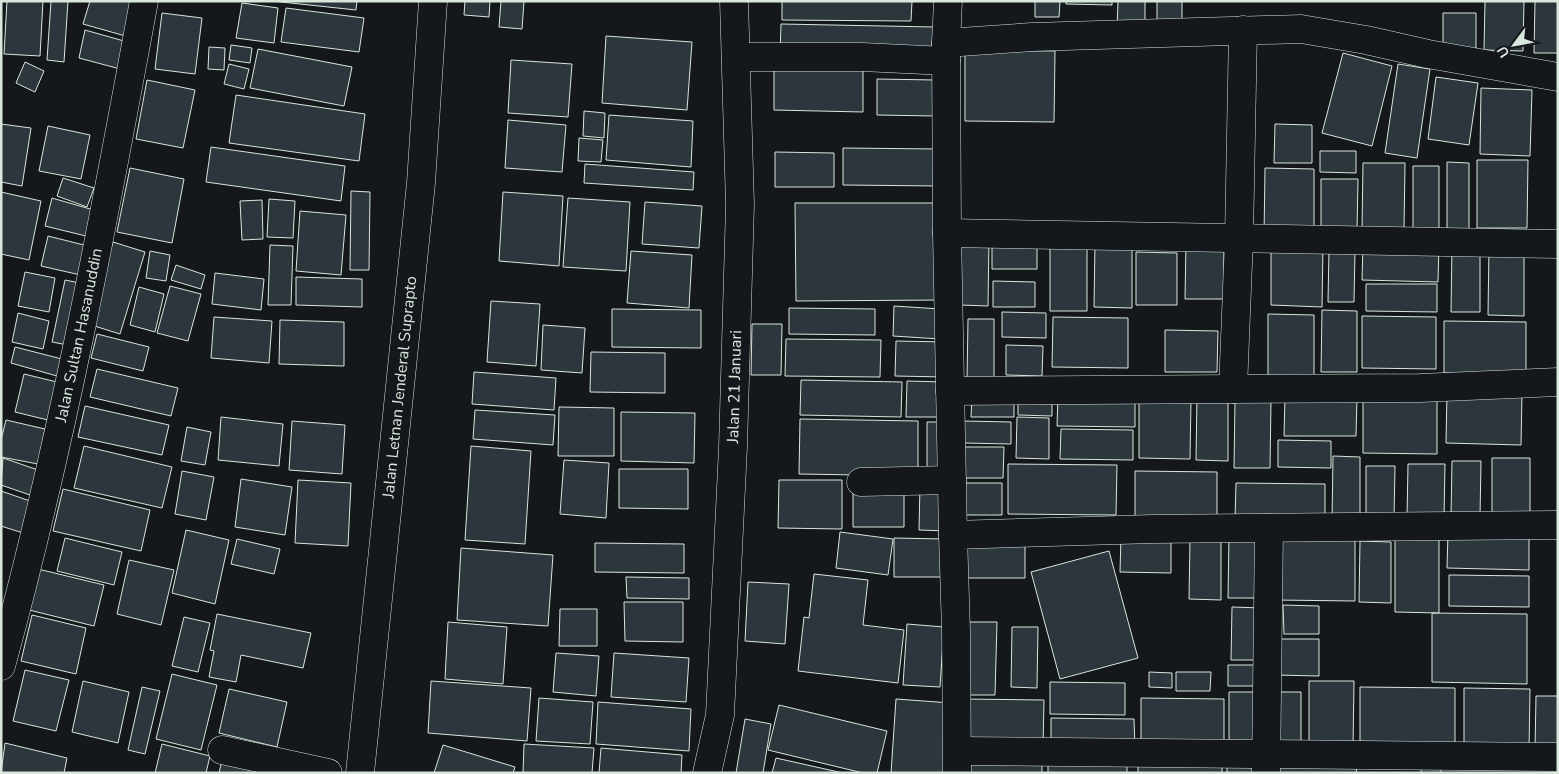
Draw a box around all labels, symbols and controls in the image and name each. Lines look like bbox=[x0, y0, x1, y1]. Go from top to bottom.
north arrow bbox=[1489, 20, 1539, 70]
text: U bbox=[1493, 42, 1514, 61]
street label: Jalan Sultan Hasanuddin bbox=[50, 246, 108, 425]
street label: Jalan Letnan Jenderal Suprapto bbox=[377, 275, 422, 500]
street label: Jalan 21 Januari bbox=[722, 330, 747, 445]

